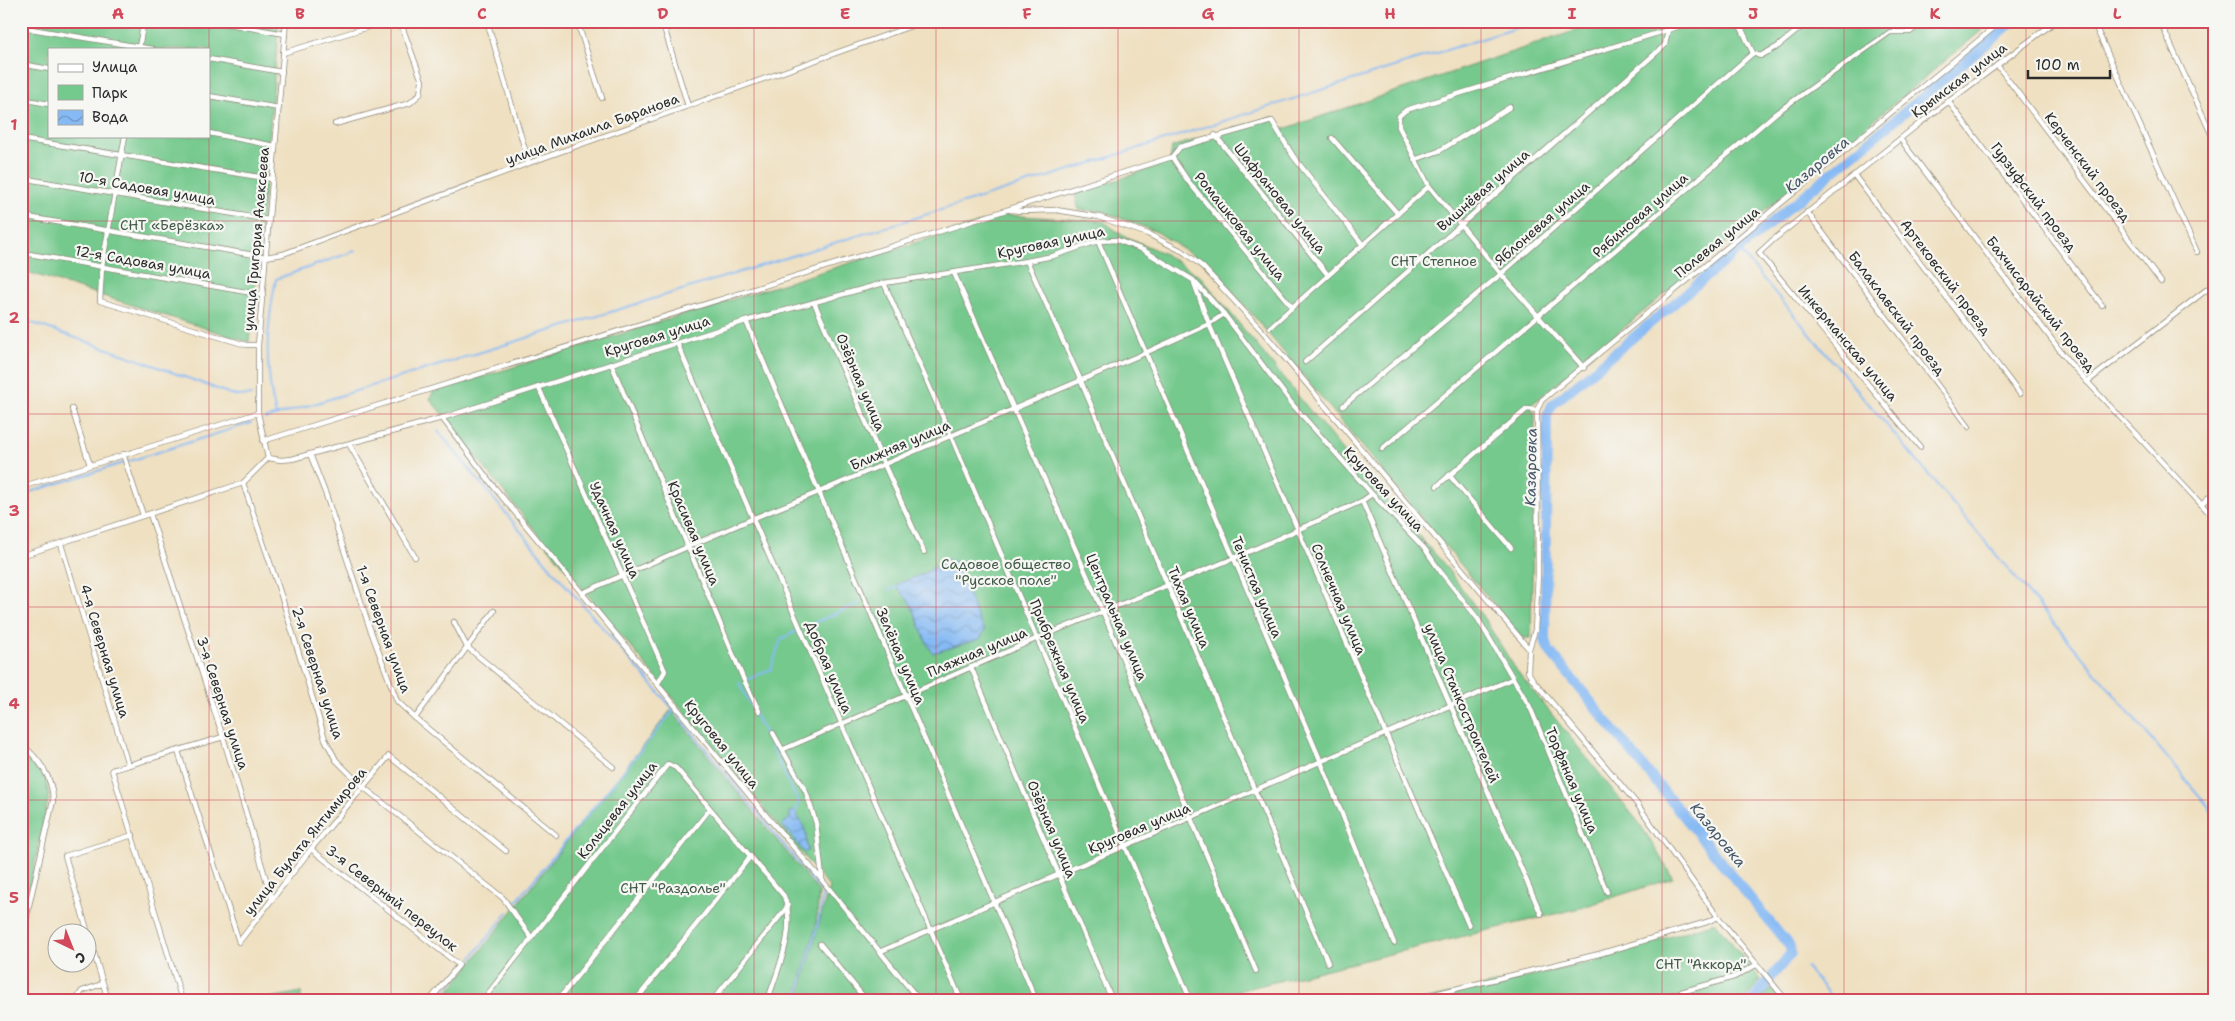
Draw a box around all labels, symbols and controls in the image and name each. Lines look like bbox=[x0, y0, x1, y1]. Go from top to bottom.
text: A bbox=[112, 3, 124, 24]
text: B bbox=[295, 3, 305, 24]
text: C bbox=[477, 3, 487, 24]
text: D bbox=[657, 3, 669, 24]
text: E bbox=[840, 3, 850, 24]
text: F bbox=[1022, 3, 1032, 24]
text: G bbox=[1202, 3, 1215, 24]
text: H bbox=[1384, 3, 1396, 24]
text: I bbox=[1568, 3, 1577, 24]
text: J bbox=[1748, 3, 1758, 24]
text: K bbox=[1930, 3, 1941, 24]
text: L bbox=[2113, 3, 2122, 24]
street label: Крымская улица bbox=[1908, 38, 2011, 122]
legend bbox=[48, 48, 210, 138]
scale bar bbox=[2028, 48, 2110, 80]
text: 100 m bbox=[2035, 55, 2080, 75]
text: Улица bbox=[92, 57, 138, 77]
text: Парк bbox=[92, 83, 128, 103]
street label: улица Михаила Баранова bbox=[503, 89, 681, 169]
text: Вода bbox=[92, 107, 129, 127]
street label: Керченский проезд bbox=[2041, 109, 2135, 225]
text: 1 bbox=[10, 114, 18, 135]
water label: Казаровка bbox=[1781, 132, 1853, 198]
street label: Шафрановая улица bbox=[1230, 139, 1330, 257]
street label: Гурзуфский проезд bbox=[1987, 139, 2081, 255]
street label: Вишнёвая улица bbox=[1433, 145, 1533, 235]
street label: улица Григория Алексеева bbox=[239, 146, 273, 332]
street label: 10-я Садовая улица bbox=[77, 167, 217, 209]
street label: Ромашковая улица bbox=[1191, 168, 1289, 284]
street label: Рябиновая улица bbox=[1589, 168, 1692, 261]
street label: Яблоневая улица bbox=[1491, 177, 1593, 269]
street label: Полевая улица bbox=[1671, 202, 1763, 282]
park label: СНТ «Берёзка» bbox=[120, 216, 224, 234]
street label: Артековский проезд bbox=[1897, 216, 1995, 338]
street label: Круговая улица bbox=[996, 222, 1107, 262]
street label: Бахчисарайский проезд bbox=[1982, 232, 2100, 376]
street label: 12-я Садовая улица bbox=[74, 241, 213, 283]
street label: Балаклавский проезд bbox=[1844, 247, 1950, 379]
park label: СНТ Степное bbox=[1391, 252, 1477, 270]
street label: Инкерманская улица bbox=[1794, 281, 1902, 405]
text: 2 bbox=[8, 307, 20, 328]
street label: Круговая улица bbox=[602, 311, 712, 361]
street label: Озёрная улица bbox=[832, 331, 890, 434]
street label: Ближняя улица bbox=[847, 416, 953, 474]
water label: Казаровка bbox=[1520, 428, 1542, 506]
street label: Круговая улица bbox=[1340, 443, 1428, 535]
street label: Красивая улица bbox=[664, 478, 724, 588]
street label: Удачная улица bbox=[586, 479, 644, 581]
text: 3 bbox=[8, 500, 20, 521]
street label: Тенистая улица bbox=[1227, 533, 1287, 641]
street label: Солнечная улица bbox=[1307, 541, 1371, 658]
street label: Центральная улица bbox=[1082, 551, 1152, 683]
park label: Садовое общество "Русское поле" bbox=[941, 555, 1071, 589]
street label: 1-я Северная улица bbox=[353, 563, 416, 696]
street label: Тихая улица bbox=[1164, 563, 1214, 651]
street label: 4-я Северная улица bbox=[76, 582, 134, 720]
street label: Прибрежная улица bbox=[1026, 596, 1094, 726]
street label: 2-я Северная улица bbox=[288, 605, 348, 742]
street label: Зелёная улица bbox=[873, 605, 930, 707]
street label: Добрая улица bbox=[801, 618, 857, 716]
street label: улица Станкостроителей bbox=[1420, 620, 1504, 786]
street label: Пляжная улица bbox=[924, 623, 1030, 681]
street label: 3-я Северная улица bbox=[193, 634, 253, 772]
text: 4 bbox=[8, 693, 20, 714]
street label: Круговая улица bbox=[681, 696, 764, 792]
street label: Торфяная улица bbox=[1542, 724, 1603, 836]
street label: Кольцевая улица bbox=[573, 757, 661, 862]
street label: улица Булата Янтимирова bbox=[240, 763, 370, 919]
street label: Озёрная улица bbox=[1023, 778, 1081, 881]
street label: Круговая улица bbox=[1085, 798, 1193, 858]
water label: Казаровка bbox=[1686, 798, 1750, 872]
street label: 3-я Северный переулок bbox=[322, 841, 462, 955]
park label: СНТ "Раздолье" bbox=[620, 879, 726, 897]
text: 5 bbox=[9, 887, 19, 908]
north arrow bbox=[48, 924, 98, 974]
text: С bbox=[72, 948, 90, 967]
park label: СНТ "Аккорд" bbox=[1656, 955, 1746, 973]

